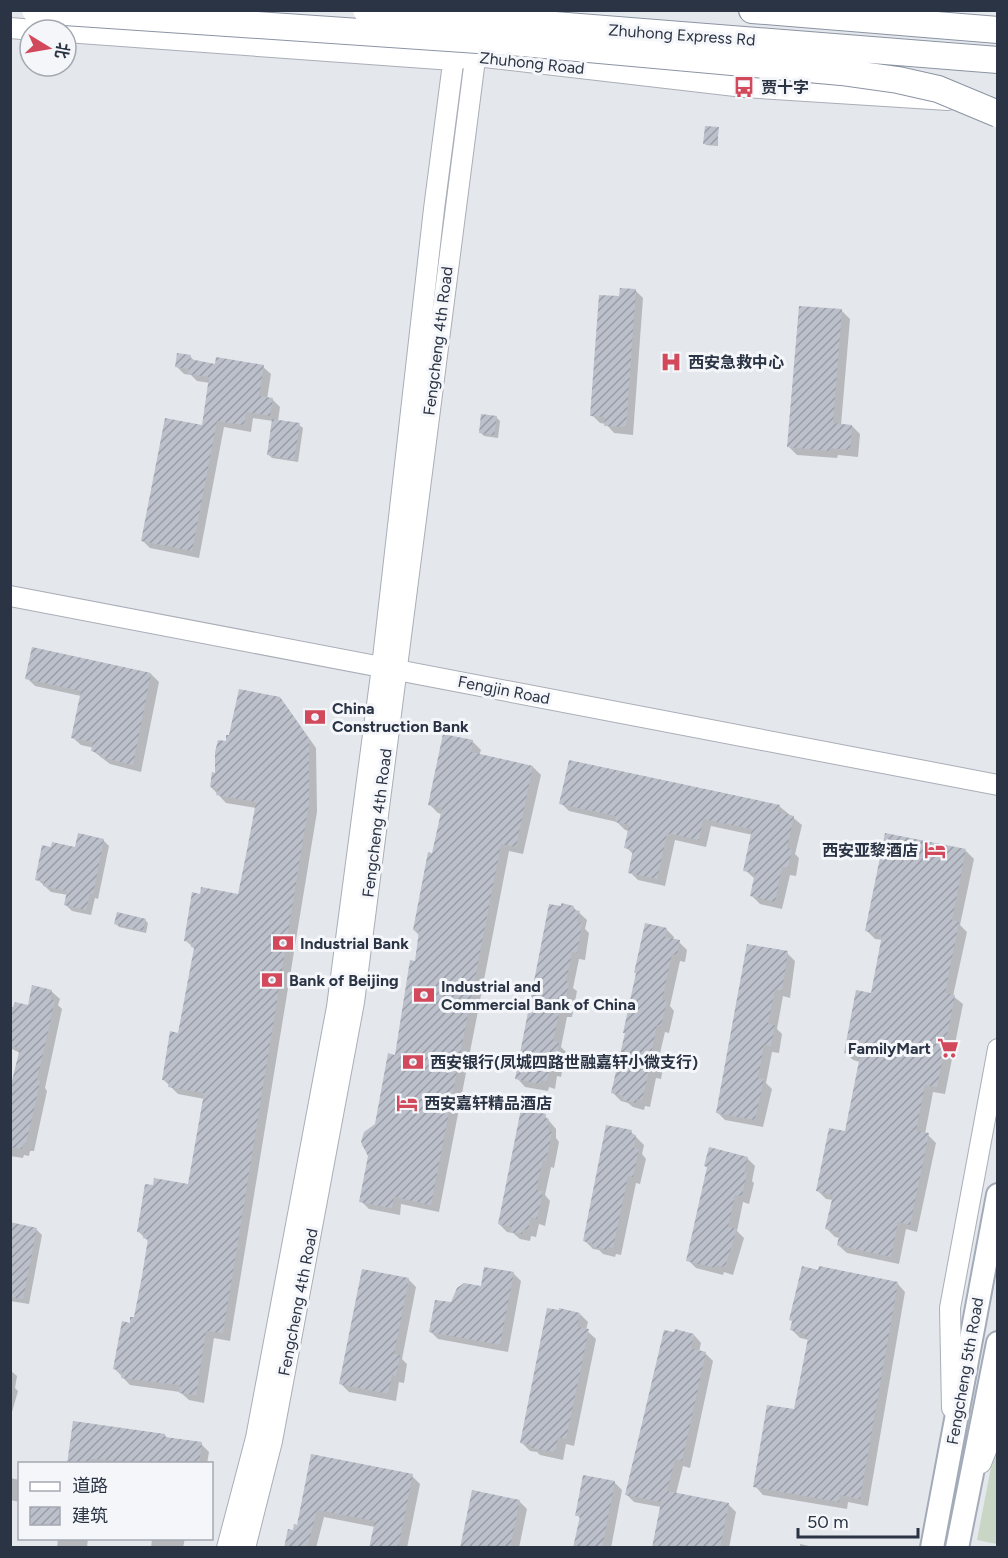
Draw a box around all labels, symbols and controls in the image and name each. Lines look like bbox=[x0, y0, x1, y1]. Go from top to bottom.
north arrow bbox=[18, 18, 78, 78]
street label: Zhuhong Express Rd bbox=[608, 20, 756, 50]
text: 北 bbox=[51, 41, 73, 60]
street label: Zhuhong Road bbox=[479, 48, 585, 78]
bus stop icon: 贾十字 bbox=[732, 75, 756, 99]
place label: 贾十字 bbox=[761, 78, 809, 97]
street label: Fengcheng 4th Road bbox=[419, 265, 457, 417]
hospital icon: 西安急救中心 bbox=[659, 350, 683, 374]
place label: 西安急救中心 bbox=[688, 353, 784, 372]
street label: Fengjin Road bbox=[456, 672, 552, 708]
place label: China Construction Bank bbox=[332, 699, 469, 736]
bank icon: China Construction Bank bbox=[303, 705, 327, 729]
street label: Fengcheng 4th Road bbox=[358, 747, 396, 899]
hotel icon: 西安亚黎酒店 bbox=[923, 838, 947, 862]
place label: 西安亚黎酒店 bbox=[822, 841, 918, 860]
bank icon: Industrial Bank bbox=[271, 931, 295, 955]
place label: Industrial Bank bbox=[300, 934, 409, 953]
bank icon: Bank of Beijing bbox=[260, 968, 284, 992]
place label: Bank of Beijing bbox=[289, 971, 399, 990]
place label: Industrial and Commercial Bank of China bbox=[441, 977, 636, 1014]
bank icon: Industrial and Commercial Bank of China bbox=[412, 983, 436, 1007]
supermarket icon: FamilyMart bbox=[936, 1036, 960, 1060]
place label: FamilyMart bbox=[848, 1039, 931, 1058]
bank icon: 西安银行(凤城四路世融嘉轩小微支行) bbox=[401, 1050, 425, 1074]
place label: 西安银行(凤城四路世融嘉轩小微支行) bbox=[430, 1053, 698, 1072]
hotel icon: 西安嘉轩精品酒店 bbox=[395, 1091, 419, 1115]
place label: 西安嘉轩精品酒店 bbox=[424, 1094, 552, 1113]
street label: Fengcheng 4th Road bbox=[274, 1227, 322, 1377]
street label: Fengcheng 5th Road bbox=[943, 1296, 987, 1446]
legend bbox=[18, 1462, 213, 1540]
text: 道路 bbox=[72, 1475, 108, 1497]
scale bar bbox=[798, 1501, 918, 1539]
text: 建筑 bbox=[72, 1505, 108, 1527]
text: 50 m bbox=[807, 1511, 849, 1533]

